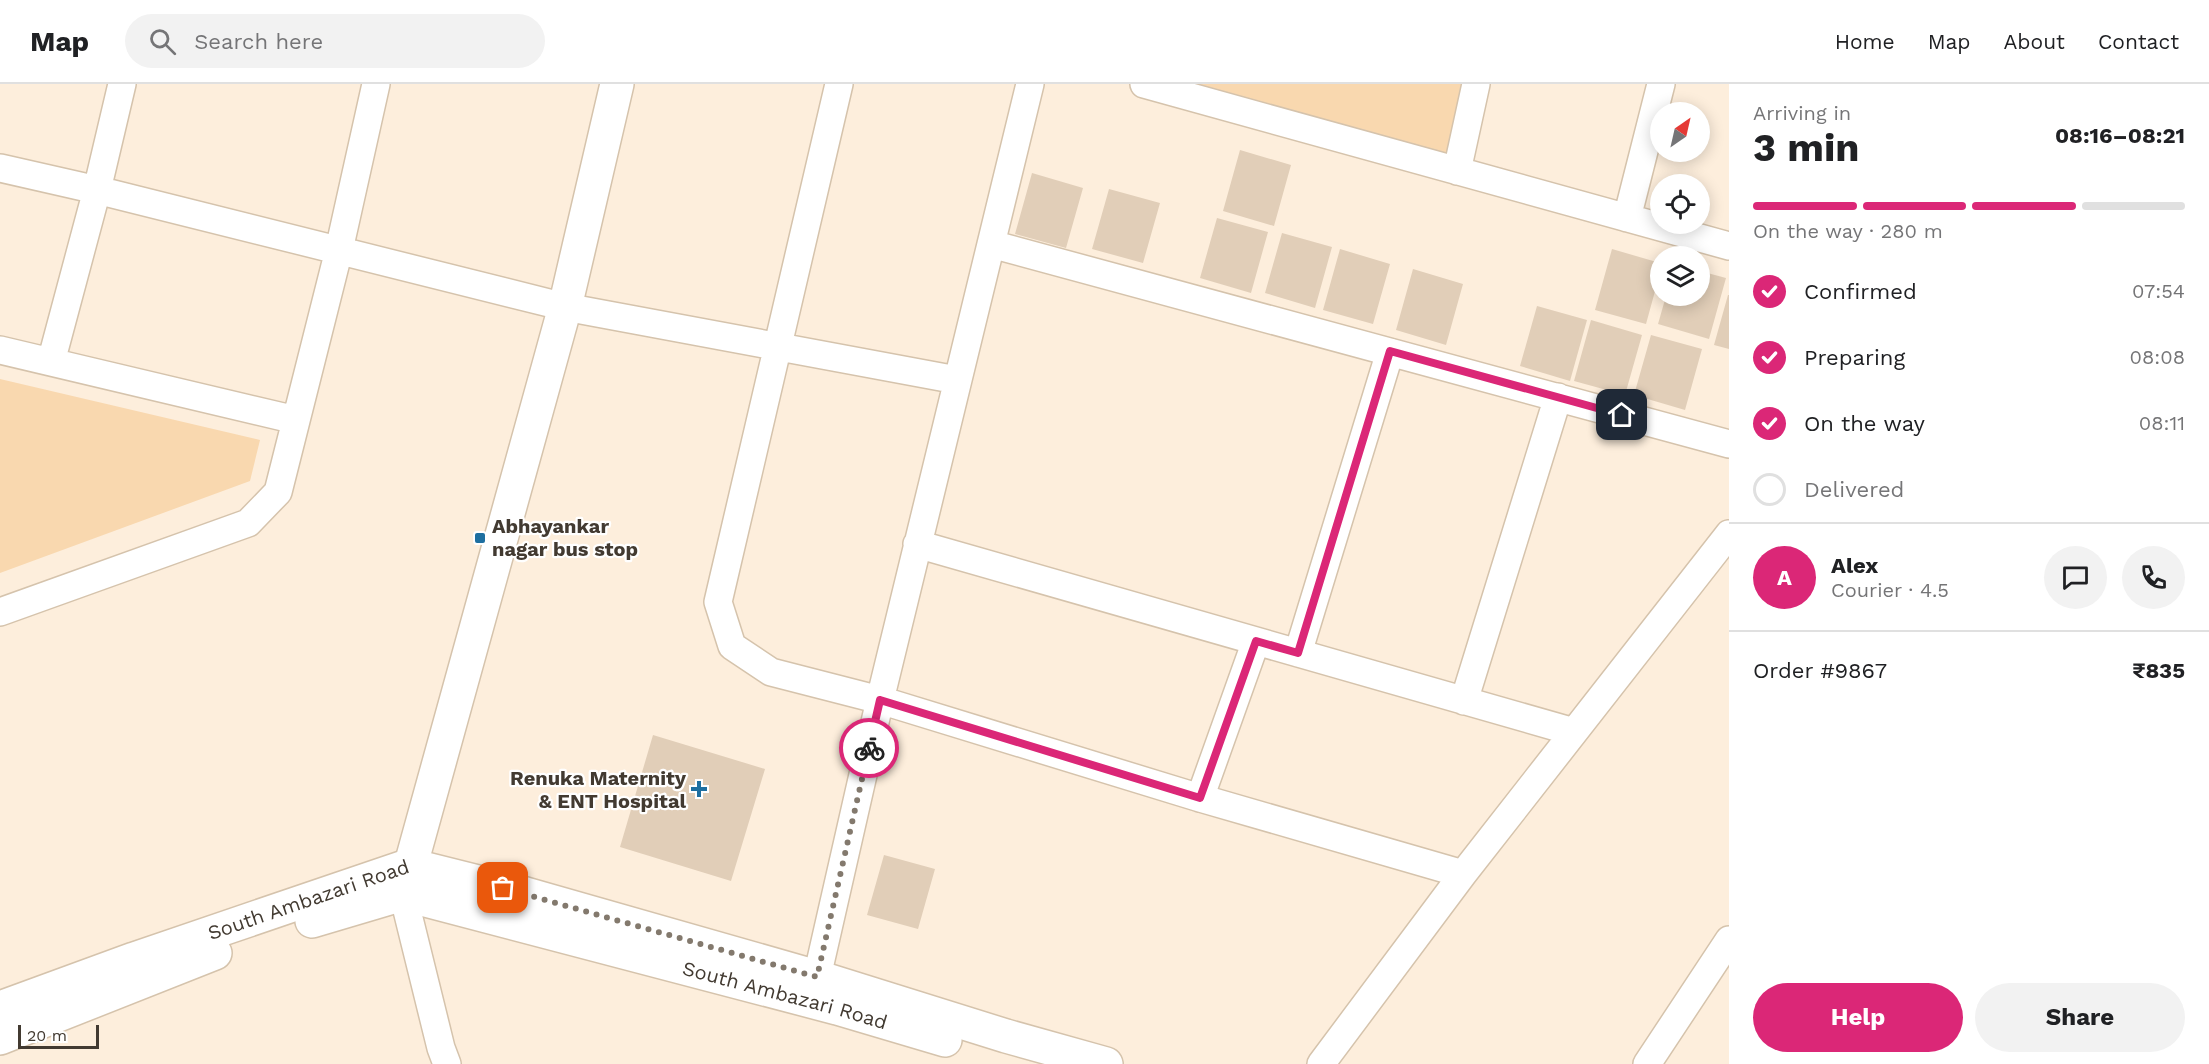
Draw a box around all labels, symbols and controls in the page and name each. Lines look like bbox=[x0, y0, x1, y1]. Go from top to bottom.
search box bbox=[125, 14, 545, 68]
text: Map bbox=[30, 25, 89, 58]
icon: search bbox=[146, 25, 179, 58]
text: Search here bbox=[194, 29, 323, 54]
text: Home bbox=[1835, 29, 1895, 54]
text: Map bbox=[1928, 29, 1971, 54]
text: About bbox=[2004, 29, 2065, 54]
text: Contact bbox=[2098, 29, 2179, 54]
text: Arriving in bbox=[1753, 101, 1851, 125]
north arrow bbox=[1650, 102, 1710, 162]
map controls bbox=[1650, 102, 1710, 306]
text: 08:16–08:21 bbox=[2055, 123, 2185, 148]
text: 3 min bbox=[1753, 125, 1860, 170]
button: locate bbox=[1650, 174, 1710, 234]
text: On the way · 280 m bbox=[1753, 219, 1943, 243]
button: layers bbox=[1650, 246, 1710, 306]
icon: check bbox=[1753, 275, 1786, 308]
text: Confirmed bbox=[1804, 279, 1917, 304]
text: 07:54 bbox=[2132, 279, 2185, 303]
icon: check bbox=[1753, 341, 1786, 374]
text: Preparing bbox=[1804, 345, 1905, 370]
text: 08:08 bbox=[2130, 345, 2185, 369]
pin bbox=[1596, 389, 1647, 440]
icon: home bbox=[1605, 398, 1638, 431]
icon: check bbox=[1753, 407, 1786, 440]
text: On the way bbox=[1804, 411, 1925, 436]
text: 08:11 bbox=[2139, 411, 2185, 435]
text: Delivered bbox=[1804, 477, 1904, 502]
place label: Abhayankar nagar bus stop bbox=[492, 514, 638, 561]
marker: Abhayankar nagar bus stop bbox=[473, 531, 487, 545]
button: chat bbox=[2044, 546, 2107, 609]
button: phone bbox=[2122, 546, 2185, 609]
text: Alex bbox=[1831, 553, 1878, 578]
text: A bbox=[1777, 565, 1792, 590]
text: Courier · 4.5 bbox=[1831, 578, 1949, 602]
text: Order #9867 bbox=[1753, 658, 1887, 683]
text: ₹835 bbox=[2132, 658, 2185, 683]
courier bbox=[839, 718, 899, 778]
icon: bike bbox=[853, 732, 886, 765]
place label: Renuka Maternity & ENT Hospital bbox=[510, 766, 687, 813]
marker: Renuka Maternity & ENT Hospital bbox=[690, 780, 708, 798]
street label: South Ambazari Road bbox=[205, 854, 412, 945]
pin bbox=[477, 862, 528, 913]
icon: bag bbox=[486, 871, 519, 904]
street label: South Ambazari Road bbox=[680, 956, 890, 1034]
button: Help bbox=[1753, 983, 1963, 1052]
button: Share bbox=[1975, 983, 2185, 1052]
scale bar bbox=[18, 1022, 99, 1050]
text: 20 m bbox=[27, 1026, 67, 1045]

